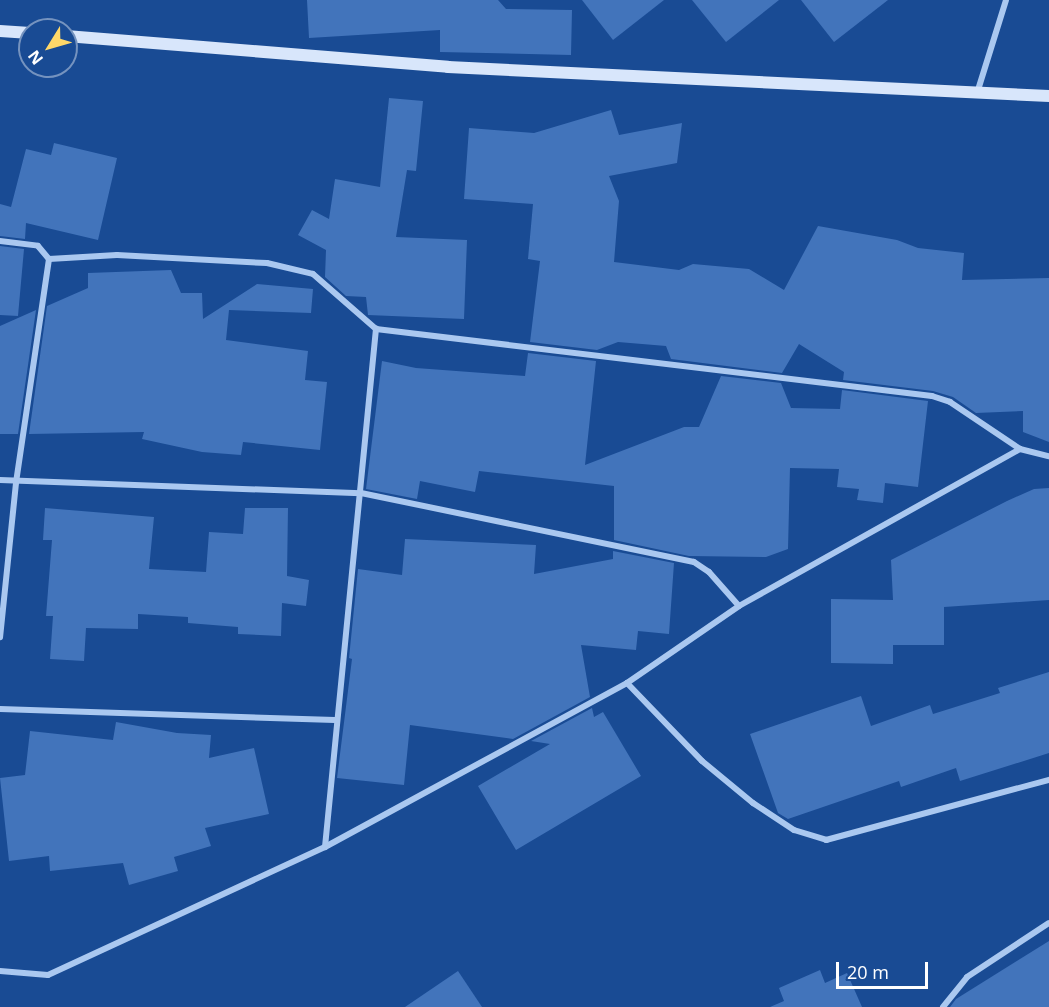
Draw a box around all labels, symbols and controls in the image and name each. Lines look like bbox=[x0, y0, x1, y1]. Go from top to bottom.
north arrow bbox=[18, 18, 78, 78]
text: N bbox=[23, 46, 48, 69]
scale bar bbox=[839, 950, 930, 988]
text: 20 m bbox=[847, 960, 889, 984]

